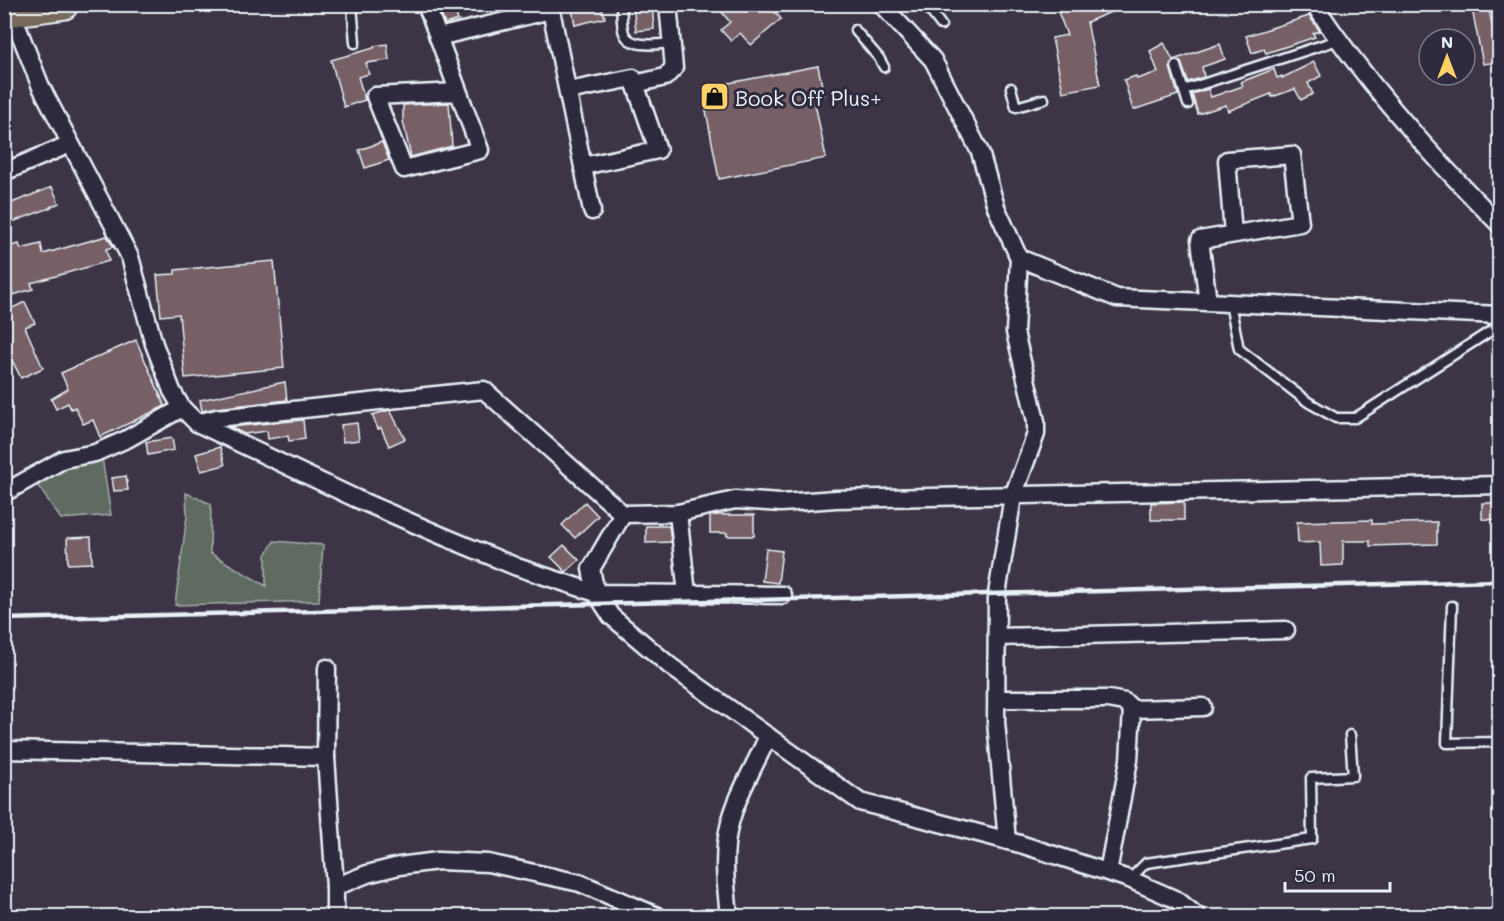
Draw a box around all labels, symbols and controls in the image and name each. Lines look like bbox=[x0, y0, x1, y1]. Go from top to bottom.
north arrow bbox=[1417, 27, 1477, 87]
text: N bbox=[1441, 31, 1453, 52]
shop icon: Book Off Plus+ bbox=[698, 81, 730, 113]
place label: Book Off Plus+ bbox=[735, 84, 882, 111]
scale bar bbox=[1285, 855, 1390, 893]
text: 50 m bbox=[1294, 863, 1336, 887]

